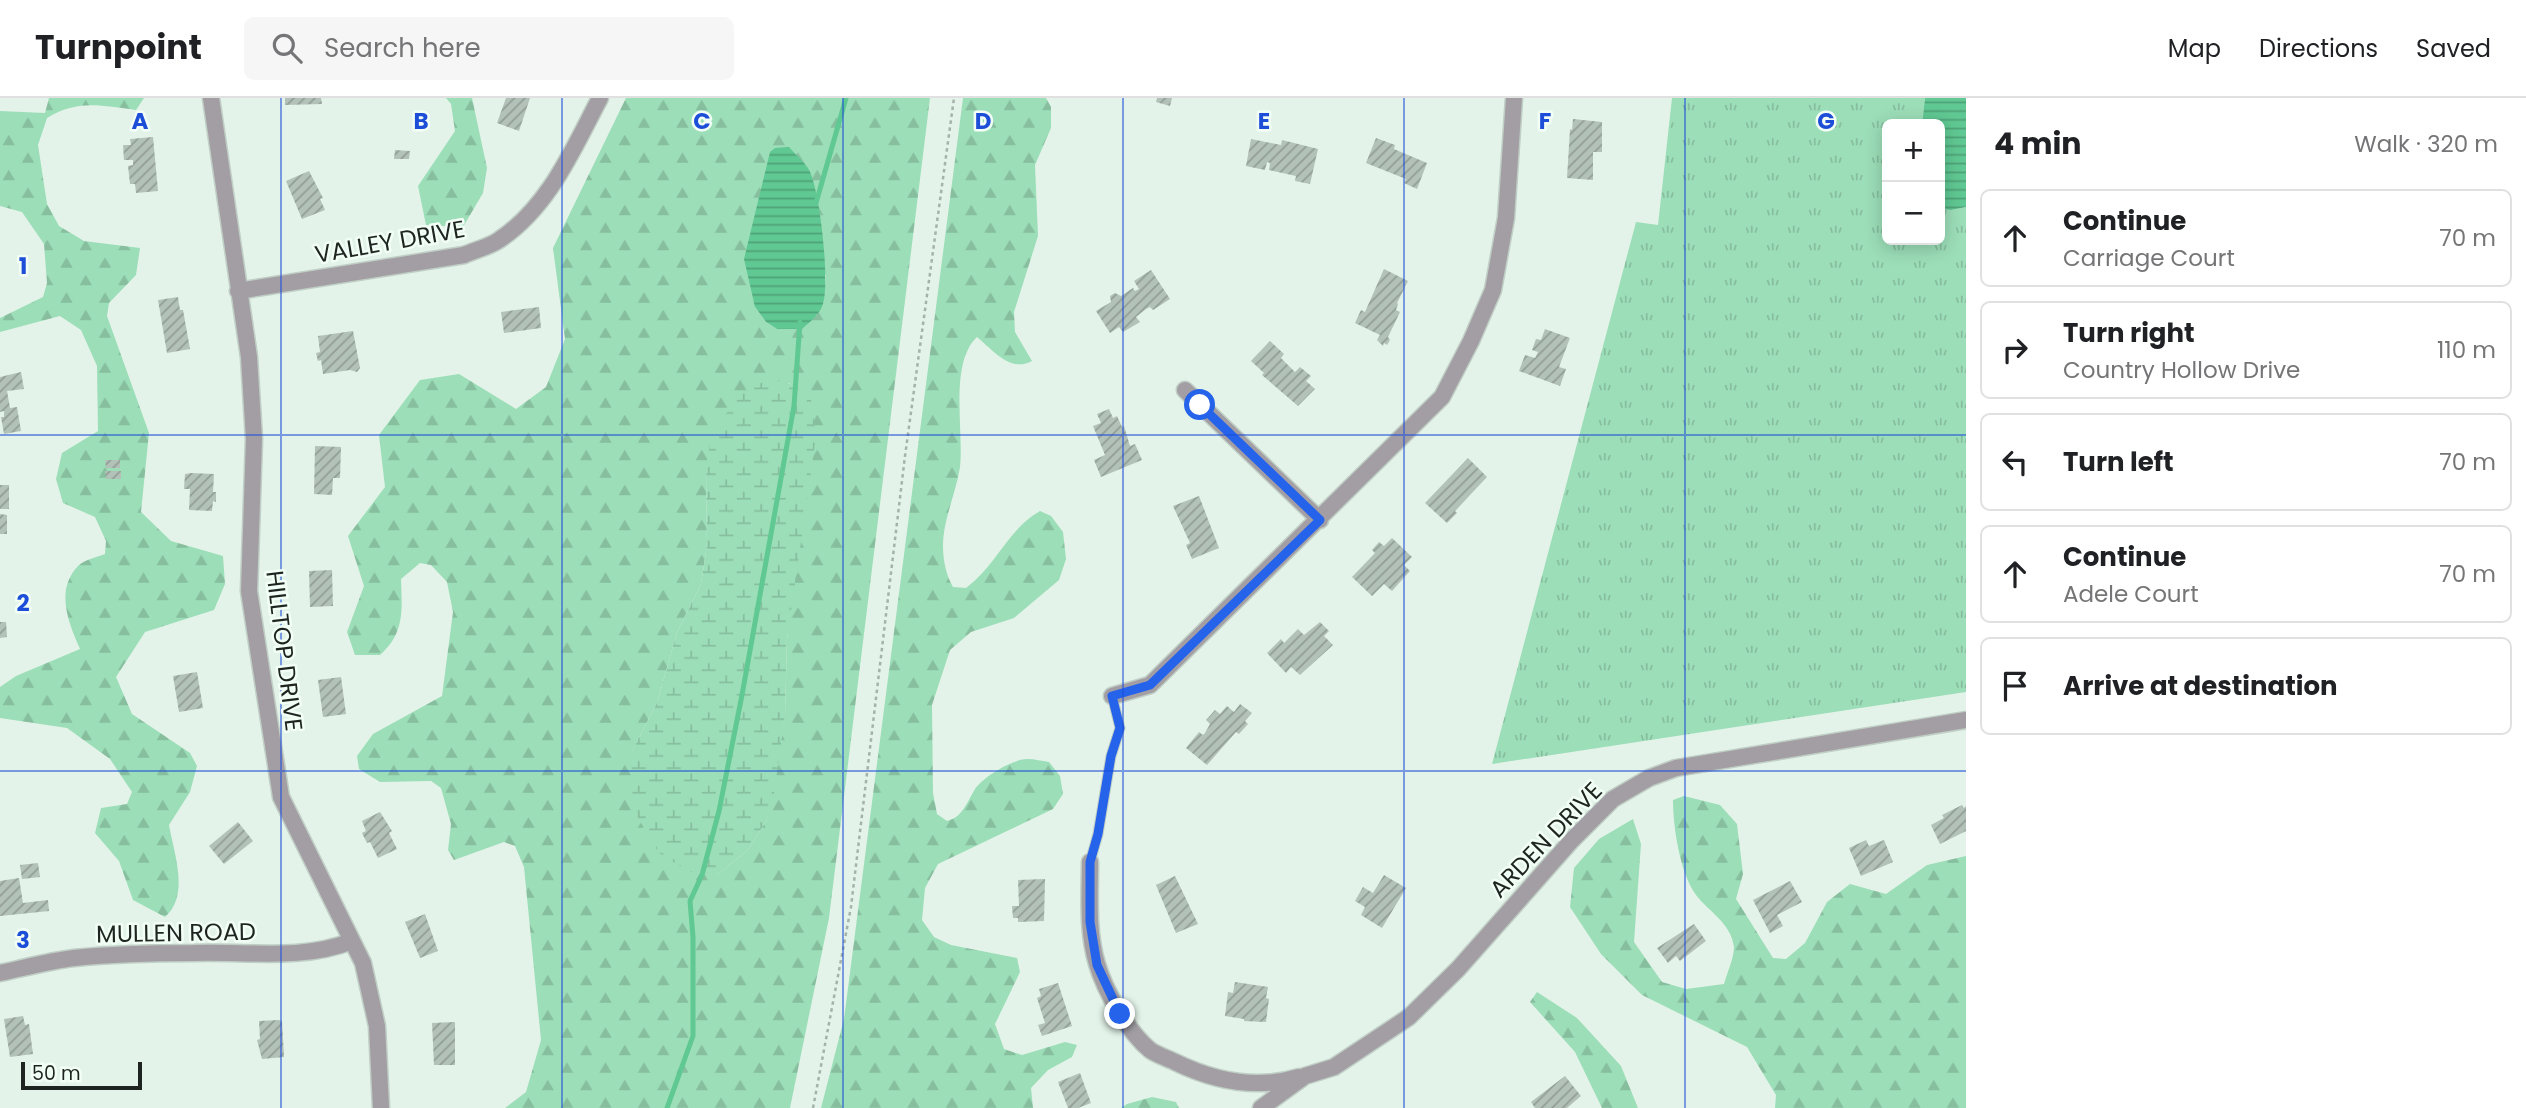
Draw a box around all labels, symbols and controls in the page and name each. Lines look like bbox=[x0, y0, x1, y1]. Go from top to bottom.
search box bbox=[244, 17, 734, 80]
text: Turnpoint bbox=[35, 24, 202, 71]
icon: search bbox=[268, 29, 306, 67]
text: Search here bbox=[324, 30, 481, 66]
text: Map bbox=[2168, 32, 2221, 65]
text: Directions bbox=[2259, 32, 2378, 65]
text: Saved bbox=[2416, 32, 2491, 65]
text: A bbox=[132, 105, 149, 137]
text: B bbox=[413, 105, 429, 137]
text: C bbox=[693, 105, 711, 137]
text: D bbox=[975, 105, 991, 137]
text: E bbox=[1258, 105, 1270, 137]
text: F bbox=[1539, 105, 1551, 137]
text: G bbox=[1817, 105, 1835, 137]
map controls bbox=[1882, 119, 1945, 245]
button: + bbox=[1882, 119, 1945, 182]
text: 4 min bbox=[1994, 122, 2082, 165]
text: Walk · 320 m bbox=[2354, 128, 2498, 160]
button: − bbox=[1882, 182, 1945, 245]
text: Continue bbox=[2063, 203, 2186, 239]
street label: VALLEY DRIVE bbox=[312, 212, 468, 271]
icon: ahead bbox=[1996, 219, 2034, 257]
text: 70 m bbox=[2439, 222, 2496, 254]
text: Carriage Court bbox=[2063, 242, 2235, 274]
text: 1 bbox=[19, 250, 27, 282]
text: Turn right bbox=[2063, 315, 2195, 351]
icon: right bbox=[1996, 331, 2034, 369]
text: 110 m bbox=[2437, 334, 2496, 366]
text: Country Hollow Drive bbox=[2063, 354, 2300, 386]
route start bbox=[1184, 389, 1215, 420]
icon: left bbox=[1996, 443, 2034, 481]
text: Turn left bbox=[2063, 444, 2174, 480]
text: 70 m bbox=[2439, 446, 2496, 478]
text: Continue bbox=[2063, 539, 2186, 575]
icon: ahead bbox=[1996, 555, 2034, 593]
text: 70 m bbox=[2439, 558, 2496, 590]
street label: HILLTOP DRIVE bbox=[258, 569, 311, 733]
text: Adele Court bbox=[2063, 578, 2199, 610]
text: 2 bbox=[16, 587, 30, 619]
icon: arrive bbox=[1996, 667, 2034, 705]
text: Arrive at destination bbox=[2063, 668, 2338, 704]
street label: ARDEN DRIVE bbox=[1482, 774, 1609, 905]
street label: MULLEN ROAD bbox=[96, 915, 256, 950]
text: 3 bbox=[16, 924, 30, 956]
route end bbox=[1104, 998, 1135, 1029]
scale bar bbox=[21, 1059, 142, 1091]
text: 50 m bbox=[32, 1060, 81, 1087]

